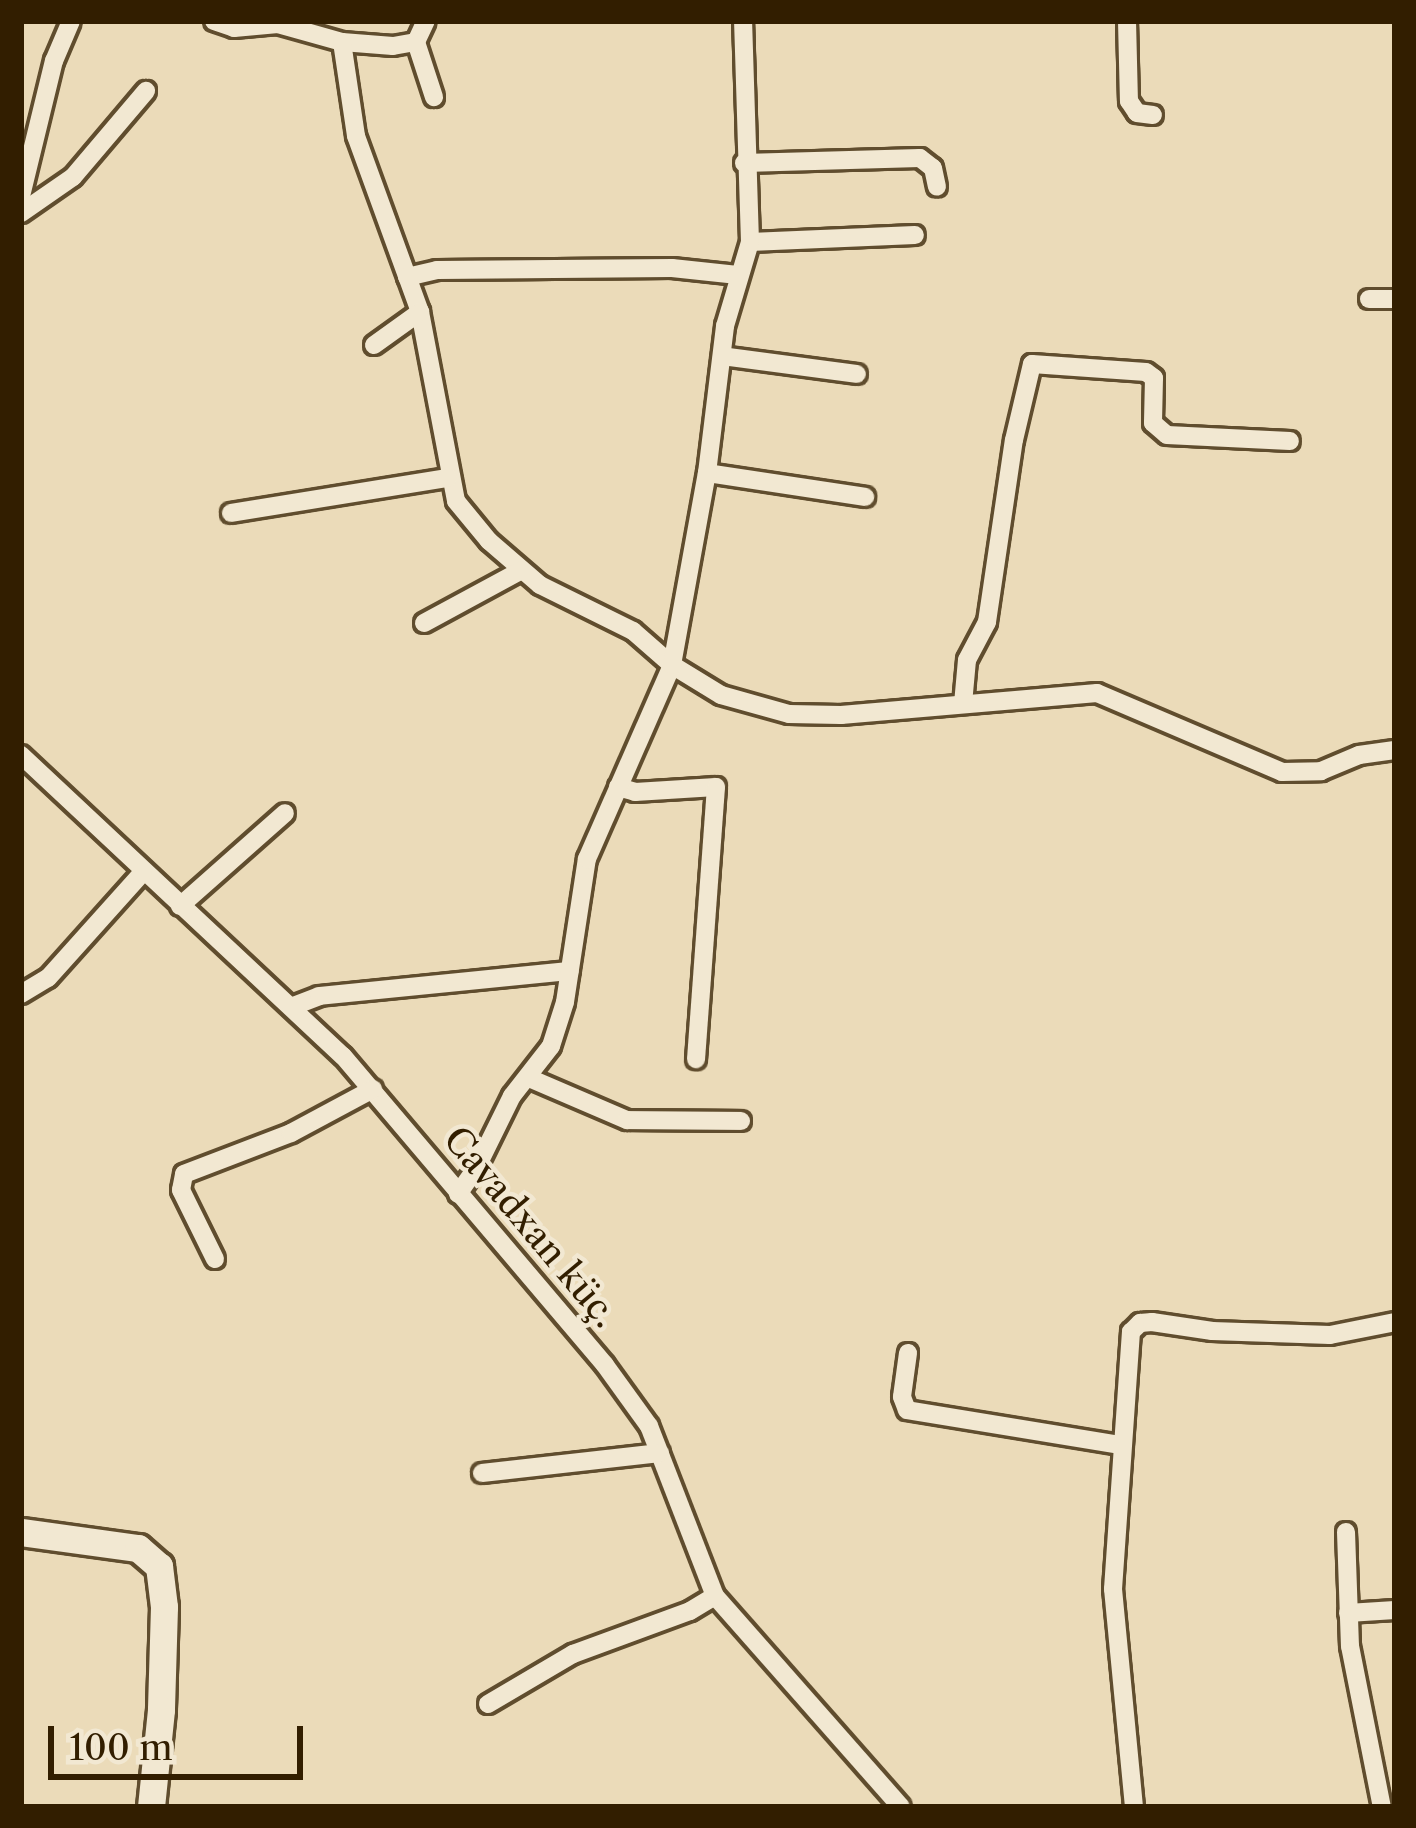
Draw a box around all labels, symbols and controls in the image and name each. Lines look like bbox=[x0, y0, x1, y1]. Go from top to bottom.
street label: Cavadxan küç. bbox=[435, 1118, 627, 1336]
scale bar bbox=[54, 1702, 309, 1776]
text: 100 m bbox=[69, 1725, 173, 1769]

